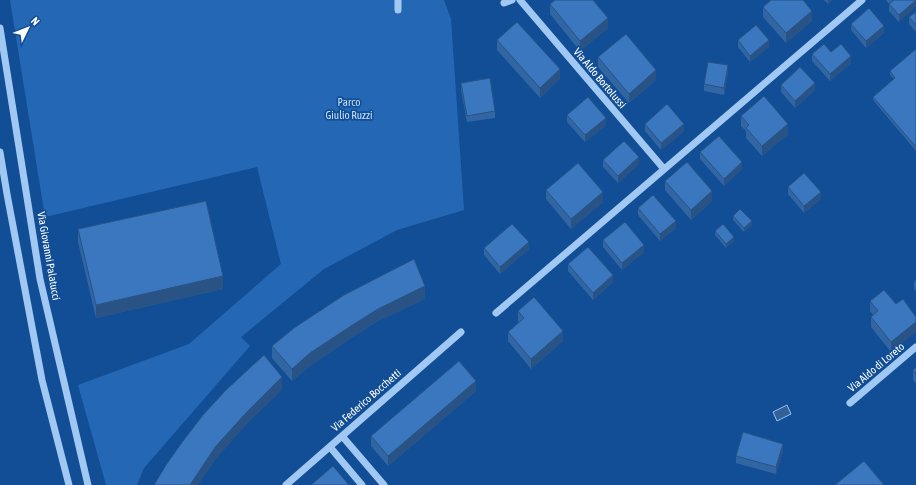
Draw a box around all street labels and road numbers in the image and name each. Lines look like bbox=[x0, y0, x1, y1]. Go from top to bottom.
street label: Via Aldo Bortolussi bbox=[571, 45, 629, 111]
street label: Via Giovanni Palatucci bbox=[35, 211, 63, 301]
street label: Via Aldo di Loreto bbox=[845, 340, 907, 394]
street label: Via Federico Bocchetti bbox=[329, 367, 403, 433]

